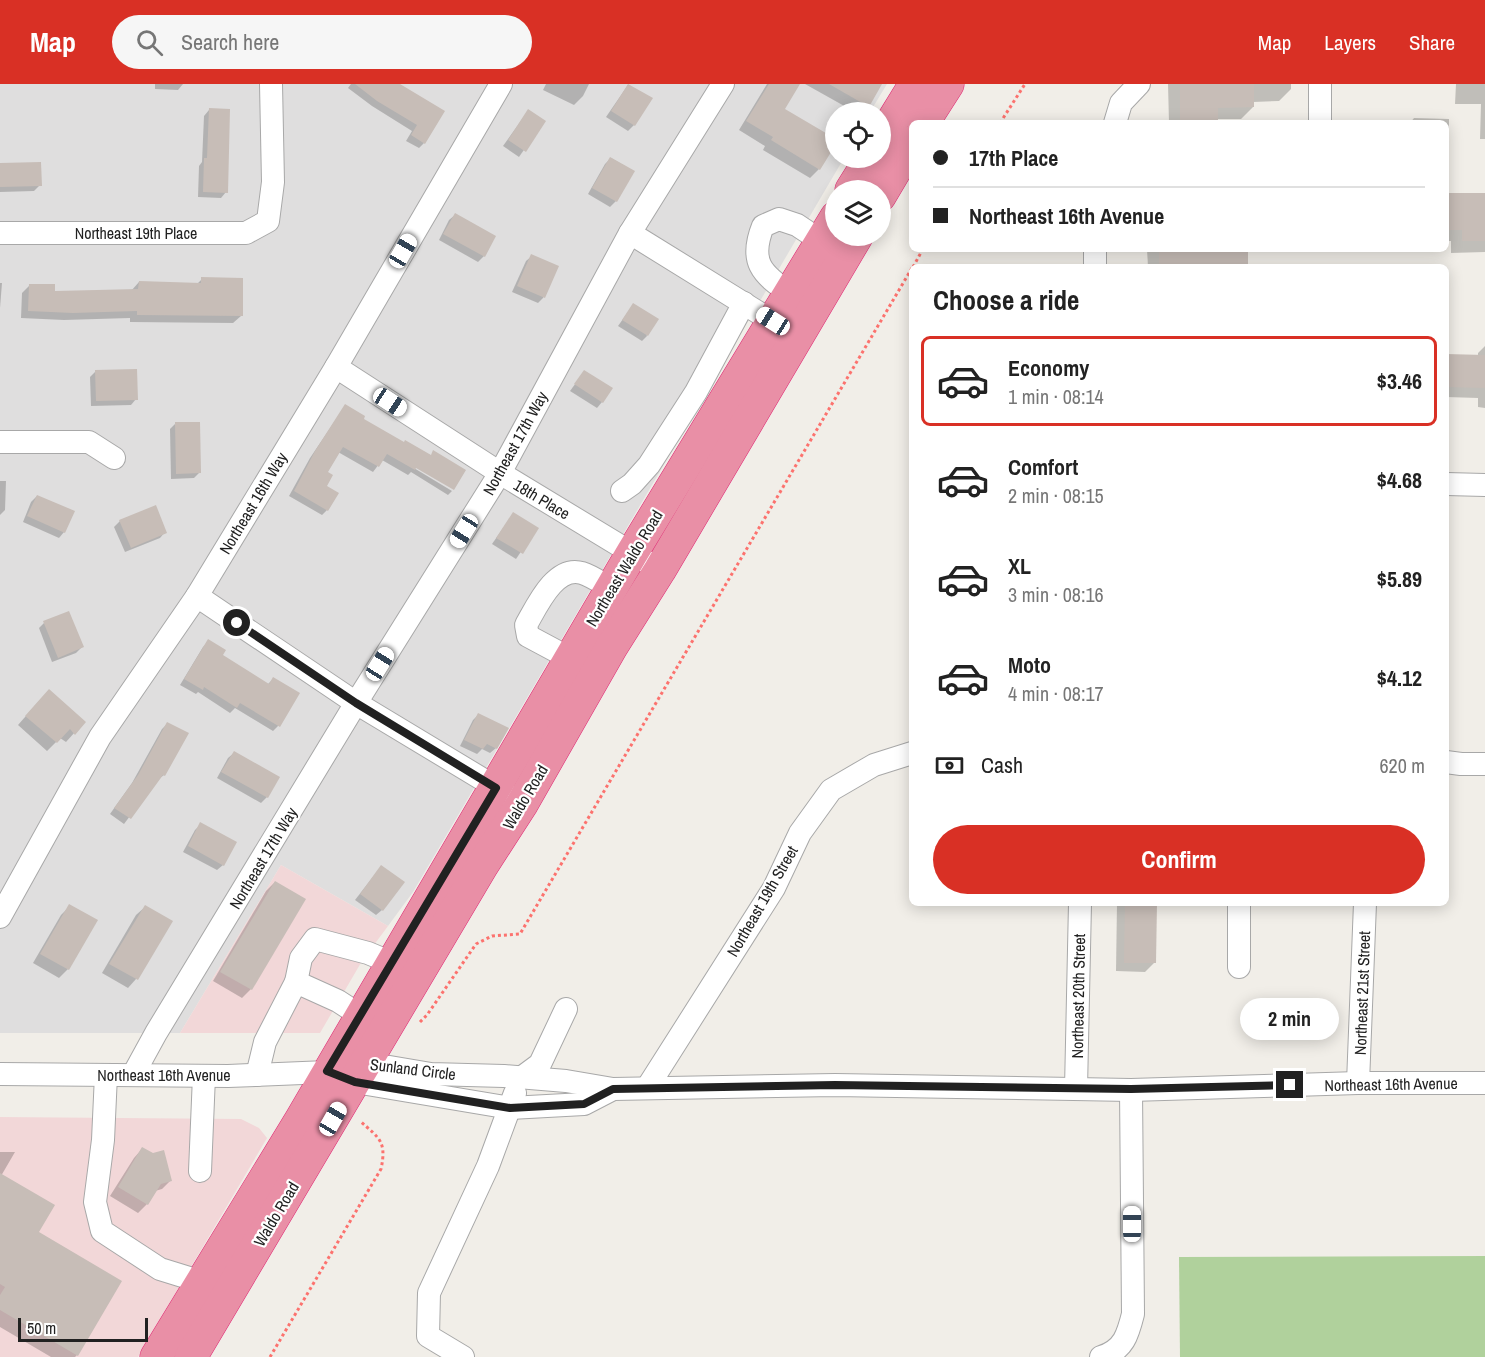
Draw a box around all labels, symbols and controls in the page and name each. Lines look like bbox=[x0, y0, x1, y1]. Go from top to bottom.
search box bbox=[112, 15, 532, 69]
text: Map bbox=[30, 23, 76, 61]
icon: search bbox=[133, 26, 166, 59]
text: Search here bbox=[181, 27, 279, 57]
text: Map bbox=[1258, 28, 1291, 57]
text: Layers bbox=[1324, 28, 1376, 57]
text: Share bbox=[1409, 28, 1455, 57]
map controls bbox=[825, 102, 891, 246]
button: locate bbox=[825, 102, 891, 168]
text: 17th Place bbox=[969, 143, 1058, 173]
button: layers bbox=[825, 180, 891, 246]
text: Northeast 16th Avenue bbox=[969, 201, 1164, 231]
street label: Northeast 19th Place bbox=[75, 222, 197, 244]
car bbox=[386, 231, 420, 271]
text: Choose a ride bbox=[933, 282, 1079, 318]
car bbox=[753, 304, 793, 338]
text: Economy bbox=[1008, 353, 1089, 383]
icon: car bbox=[936, 354, 990, 408]
text: $3.46 bbox=[1377, 366, 1422, 396]
text: 1 min · 08:14 bbox=[1008, 383, 1104, 410]
car bbox=[370, 385, 410, 419]
street label: Northeast 17th Way bbox=[477, 387, 553, 499]
street label: Northeast 16th Way bbox=[214, 447, 292, 558]
text: Comfort bbox=[1008, 452, 1078, 482]
icon: car bbox=[936, 453, 990, 507]
text: $4.68 bbox=[1377, 465, 1422, 495]
street label: 18th Place bbox=[510, 474, 574, 524]
text: 2 min · 08:15 bbox=[1008, 482, 1104, 509]
street label: Northeast Waldo Road bbox=[581, 506, 667, 630]
car bbox=[447, 511, 481, 551]
text: XL bbox=[1008, 551, 1031, 581]
icon: car bbox=[936, 552, 990, 606]
text: $5.89 bbox=[1377, 564, 1422, 594]
text: 3 min · 08:16 bbox=[1008, 581, 1104, 608]
route start bbox=[223, 609, 250, 636]
car bbox=[363, 644, 397, 684]
text: Moto bbox=[1008, 650, 1051, 680]
icon: car bbox=[936, 651, 990, 705]
text: $4.12 bbox=[1377, 663, 1422, 693]
text: 4 min · 08:17 bbox=[1008, 680, 1104, 707]
icon: cash bbox=[933, 749, 966, 782]
text: Cash bbox=[981, 750, 1023, 780]
text: 620 m bbox=[1379, 752, 1425, 779]
street label: Waldo Road bbox=[497, 761, 553, 833]
street label: Northeast 17th Way bbox=[224, 802, 302, 913]
button: Confirm bbox=[933, 825, 1425, 894]
street label: Northeast 19th Street bbox=[721, 841, 803, 961]
street label: Northeast 21st Street bbox=[1349, 930, 1375, 1055]
street label: Northeast 20th Street bbox=[1066, 933, 1090, 1059]
callout: 2 min bbox=[1240, 998, 1340, 1040]
text: 2 min bbox=[1268, 1005, 1311, 1032]
street label: Sunland Circle bbox=[369, 1053, 457, 1085]
street label: Northeast 16th Avenue bbox=[97, 1064, 231, 1086]
route end bbox=[1276, 1071, 1303, 1098]
street label: Northeast 16th Avenue bbox=[1324, 1072, 1458, 1096]
car bbox=[316, 1099, 350, 1139]
street label: Waldo Road bbox=[248, 1178, 304, 1250]
car bbox=[1123, 1206, 1141, 1242]
scale bar bbox=[18, 1315, 148, 1342]
text: 50 m bbox=[27, 1317, 56, 1339]

